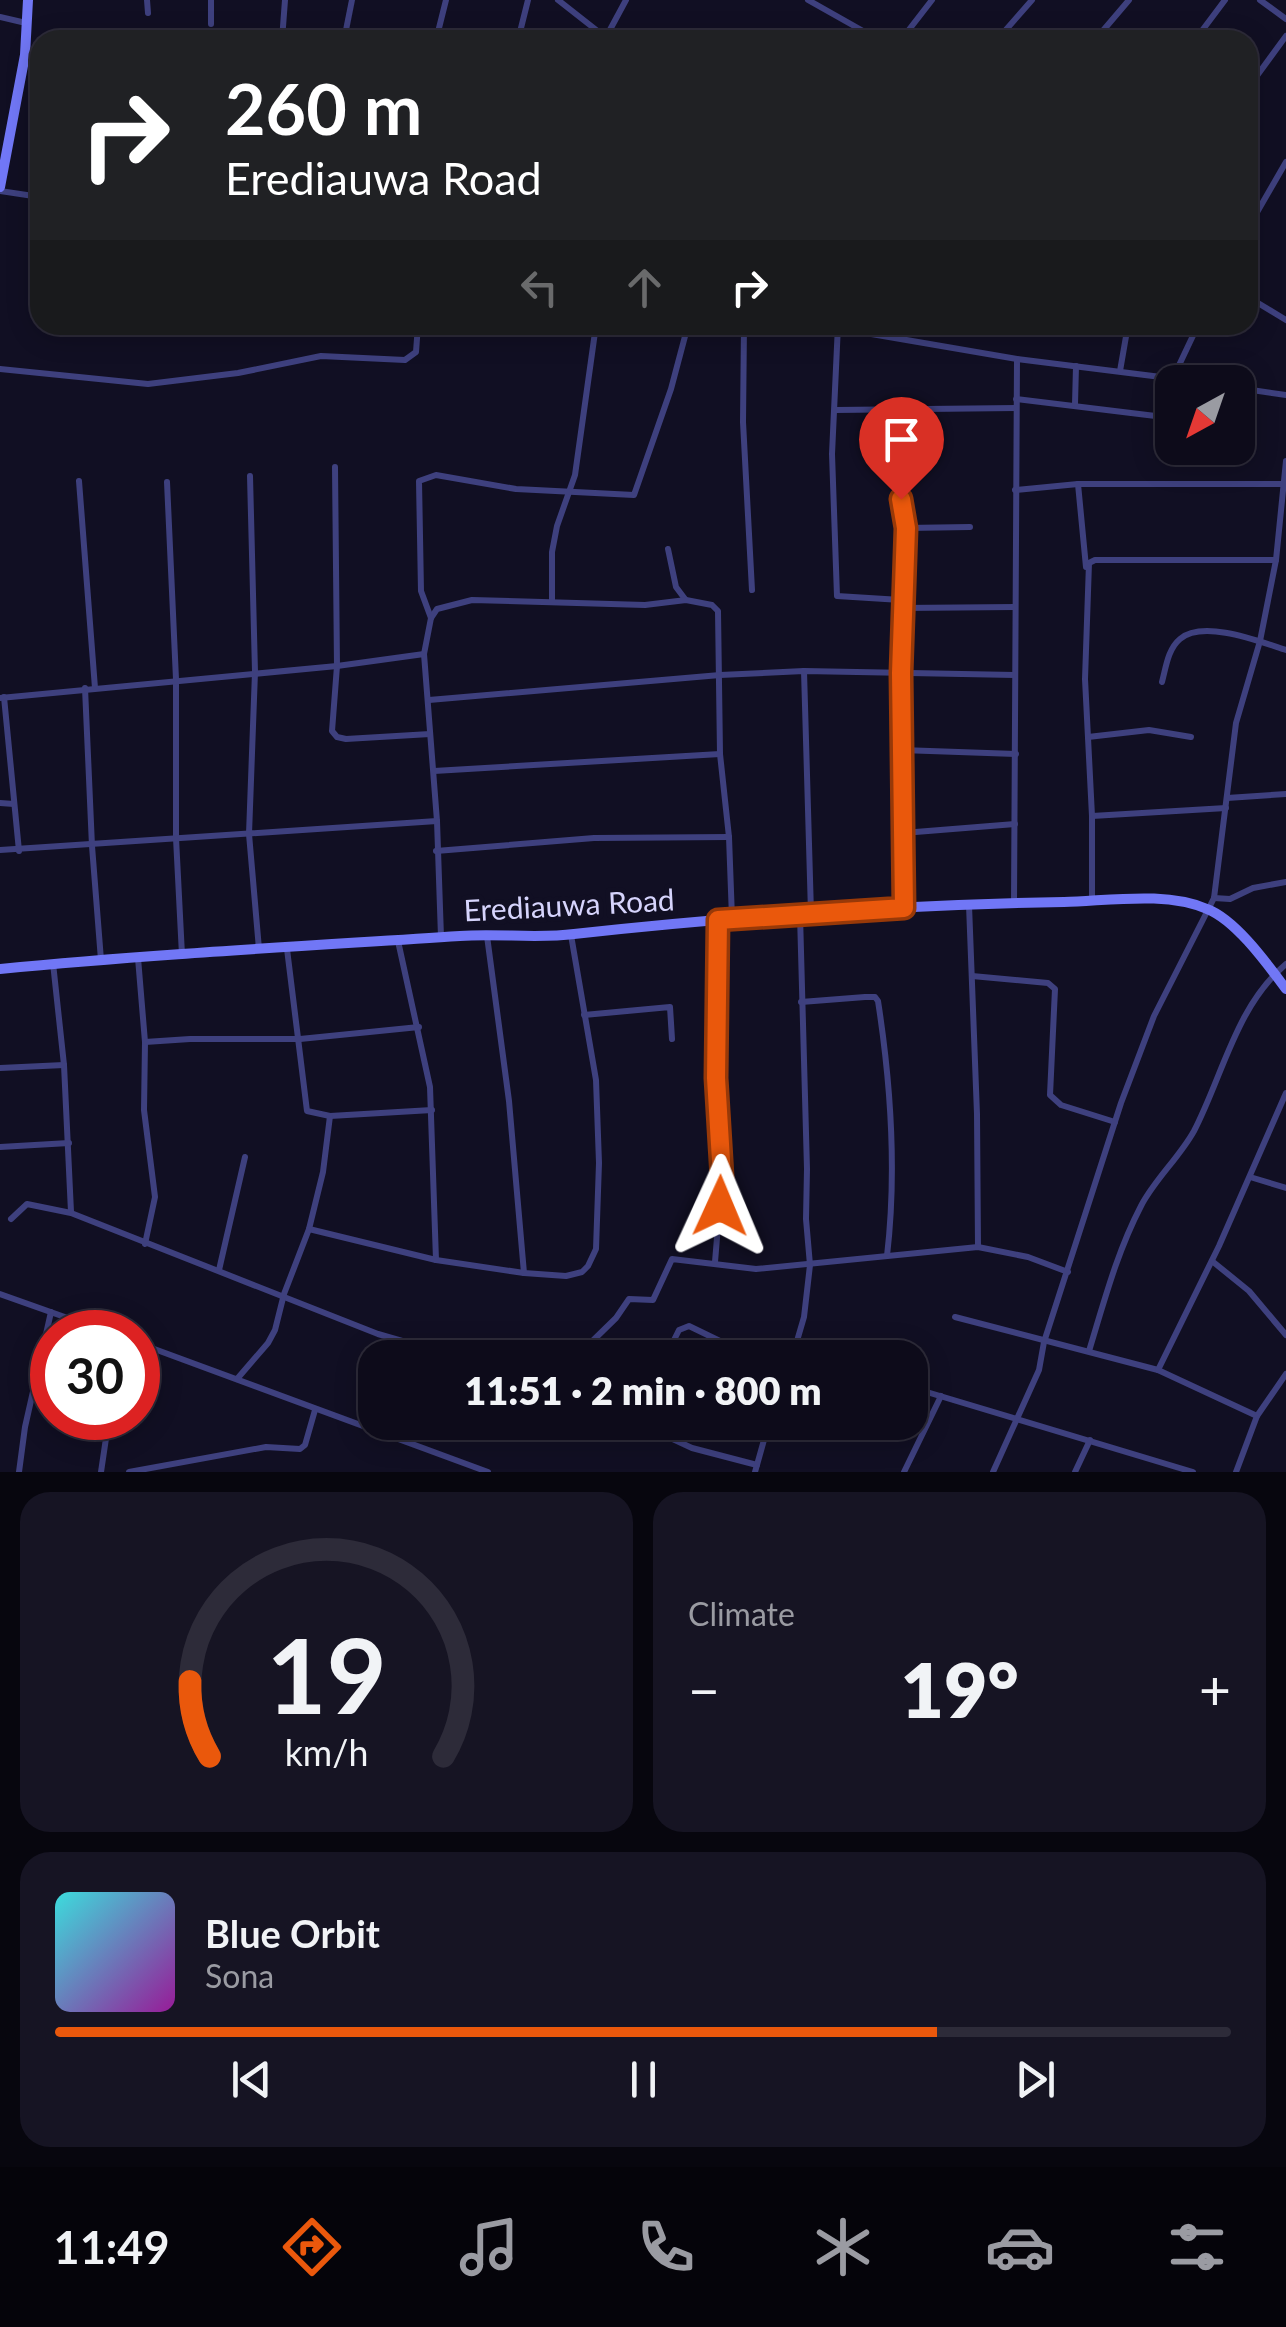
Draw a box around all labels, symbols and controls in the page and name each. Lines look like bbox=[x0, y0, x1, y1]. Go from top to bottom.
text: 260 m bbox=[225, 66, 422, 150]
icon: right bbox=[60, 70, 190, 200]
text: Erediauwa Road bbox=[225, 151, 542, 205]
icon: left bbox=[512, 260, 567, 315]
icon: ahead bbox=[617, 260, 672, 315]
icon: right bbox=[722, 260, 777, 315]
north arrow bbox=[1155, 365, 1255, 465]
map controls bbox=[1155, 365, 1255, 465]
pin bbox=[859, 397, 944, 500]
icon: arrive bbox=[874, 412, 929, 467]
street label: Erediauwa Road bbox=[463, 880, 675, 928]
position arrow bbox=[668, 1154, 772, 1258]
speed limit sign: 30 bbox=[30, 1310, 160, 1440]
text: 11:51 · 2 min · 800 m bbox=[464, 1367, 822, 1413]
text: Climate bbox=[688, 1594, 795, 1633]
text: 19 bbox=[266, 1611, 387, 1736]
text: 19° bbox=[900, 1644, 1019, 1734]
text: − bbox=[688, 1656, 720, 1722]
text: + bbox=[1199, 1656, 1231, 1722]
text: km/h bbox=[285, 1731, 368, 1774]
text: Blue Orbit bbox=[205, 1910, 380, 1956]
text: Sona bbox=[205, 1956, 274, 1995]
icon: previous bbox=[224, 2052, 279, 2107]
icon: pause bbox=[616, 2052, 671, 2107]
icon: next bbox=[1008, 2052, 1063, 2107]
icon: directions bbox=[277, 2212, 347, 2282]
icon: music bbox=[454, 2212, 524, 2282]
icon: phone bbox=[631, 2212, 701, 2282]
icon: climate bbox=[808, 2212, 878, 2282]
icon: car bbox=[985, 2212, 1055, 2282]
icon: filters bbox=[1162, 2212, 1232, 2282]
text: 11:49 bbox=[54, 2220, 170, 2274]

